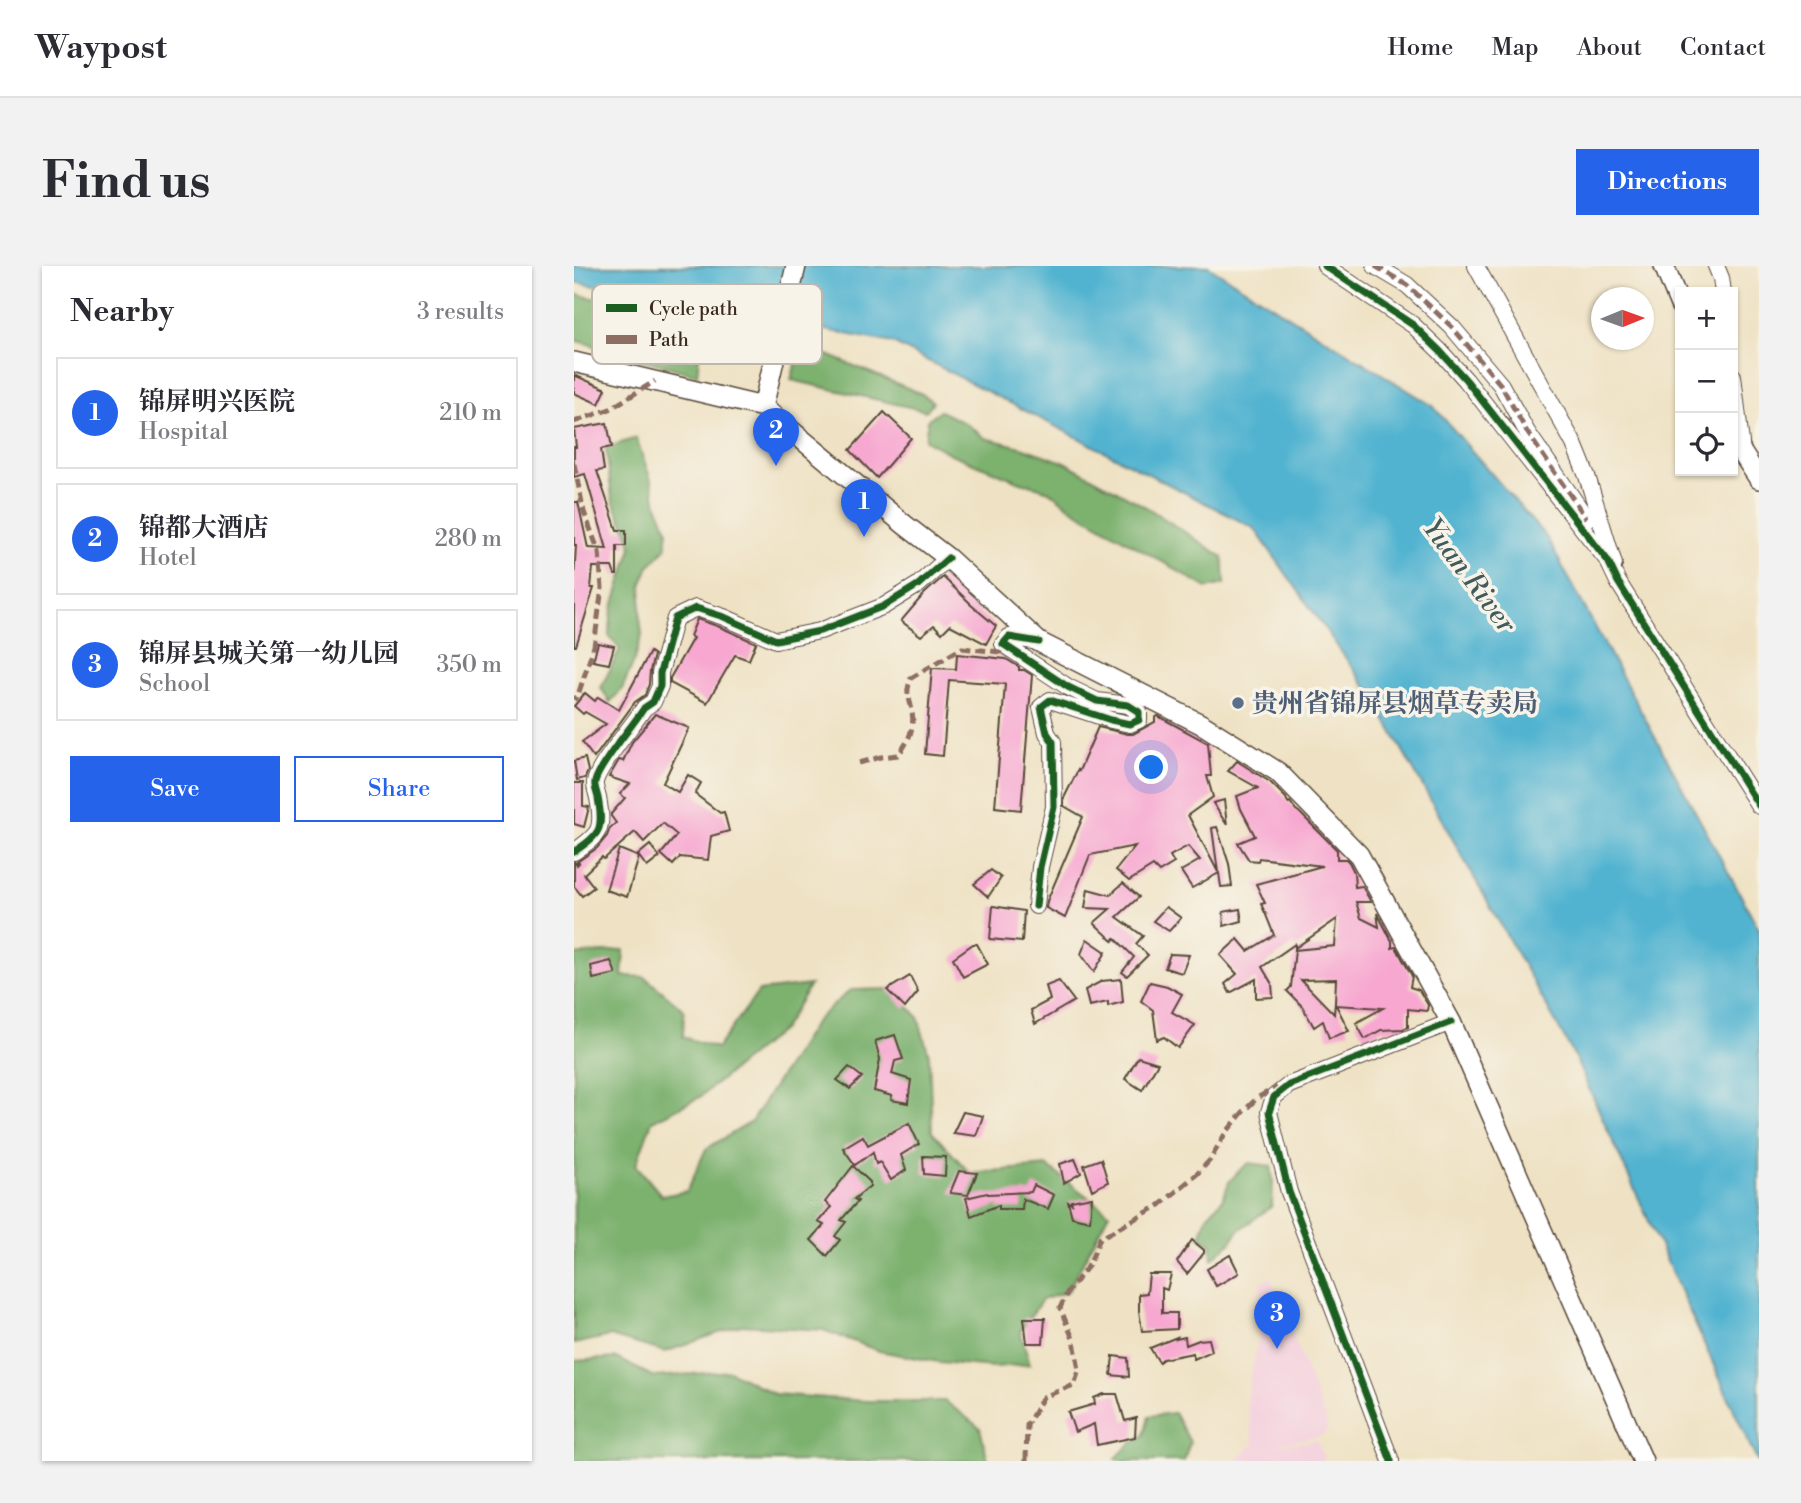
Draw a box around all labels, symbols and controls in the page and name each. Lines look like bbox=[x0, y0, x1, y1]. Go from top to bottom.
text: Waypost bbox=[35, 28, 167, 69]
text: Home bbox=[1388, 33, 1453, 63]
text: Map bbox=[1491, 33, 1539, 63]
text: About bbox=[1577, 33, 1642, 63]
text: Contact bbox=[1680, 33, 1766, 63]
button: Directions bbox=[1576, 149, 1759, 215]
text: Find us bbox=[42, 152, 211, 213]
legend bbox=[592, 284, 822, 364]
north arrow bbox=[1591, 287, 1654, 350]
map controls bbox=[1675, 287, 1738, 476]
button: + bbox=[1675, 287, 1738, 350]
text: Nearby bbox=[70, 293, 174, 331]
text: Cycle path bbox=[649, 297, 738, 321]
text: 3 results bbox=[417, 298, 504, 326]
text: Path bbox=[649, 328, 689, 352]
button: − bbox=[1675, 350, 1738, 413]
text: 锦屏明兴医院 bbox=[139, 386, 295, 418]
text: 1 bbox=[89, 399, 101, 427]
text: 210 m bbox=[439, 399, 502, 427]
pin: 2 bbox=[753, 408, 799, 466]
button: locate bbox=[1675, 413, 1738, 476]
text: Hospital bbox=[139, 418, 228, 446]
pin: 1 bbox=[841, 479, 887, 537]
water label: Yuan River bbox=[1414, 511, 1524, 641]
text: 锦都大酒店 bbox=[139, 512, 269, 544]
text: 2 bbox=[88, 525, 102, 553]
text: 280 m bbox=[435, 525, 502, 553]
text: Hotel bbox=[139, 544, 197, 572]
text: 锦屏县城关第一幼儿园 bbox=[139, 638, 399, 670]
text: 3 bbox=[88, 651, 102, 679]
text: 350 m bbox=[436, 651, 502, 679]
text: School bbox=[139, 670, 210, 698]
place label: 贵州省锦屏县烟草专卖局 bbox=[1252, 688, 1538, 720]
marker: 贵州省锦屏县烟草专卖局 bbox=[1230, 695, 1246, 711]
your location bbox=[1134, 750, 1168, 784]
button: Save bbox=[70, 756, 280, 822]
button: Share bbox=[294, 756, 504, 822]
pin: 3 bbox=[1254, 1291, 1300, 1349]

